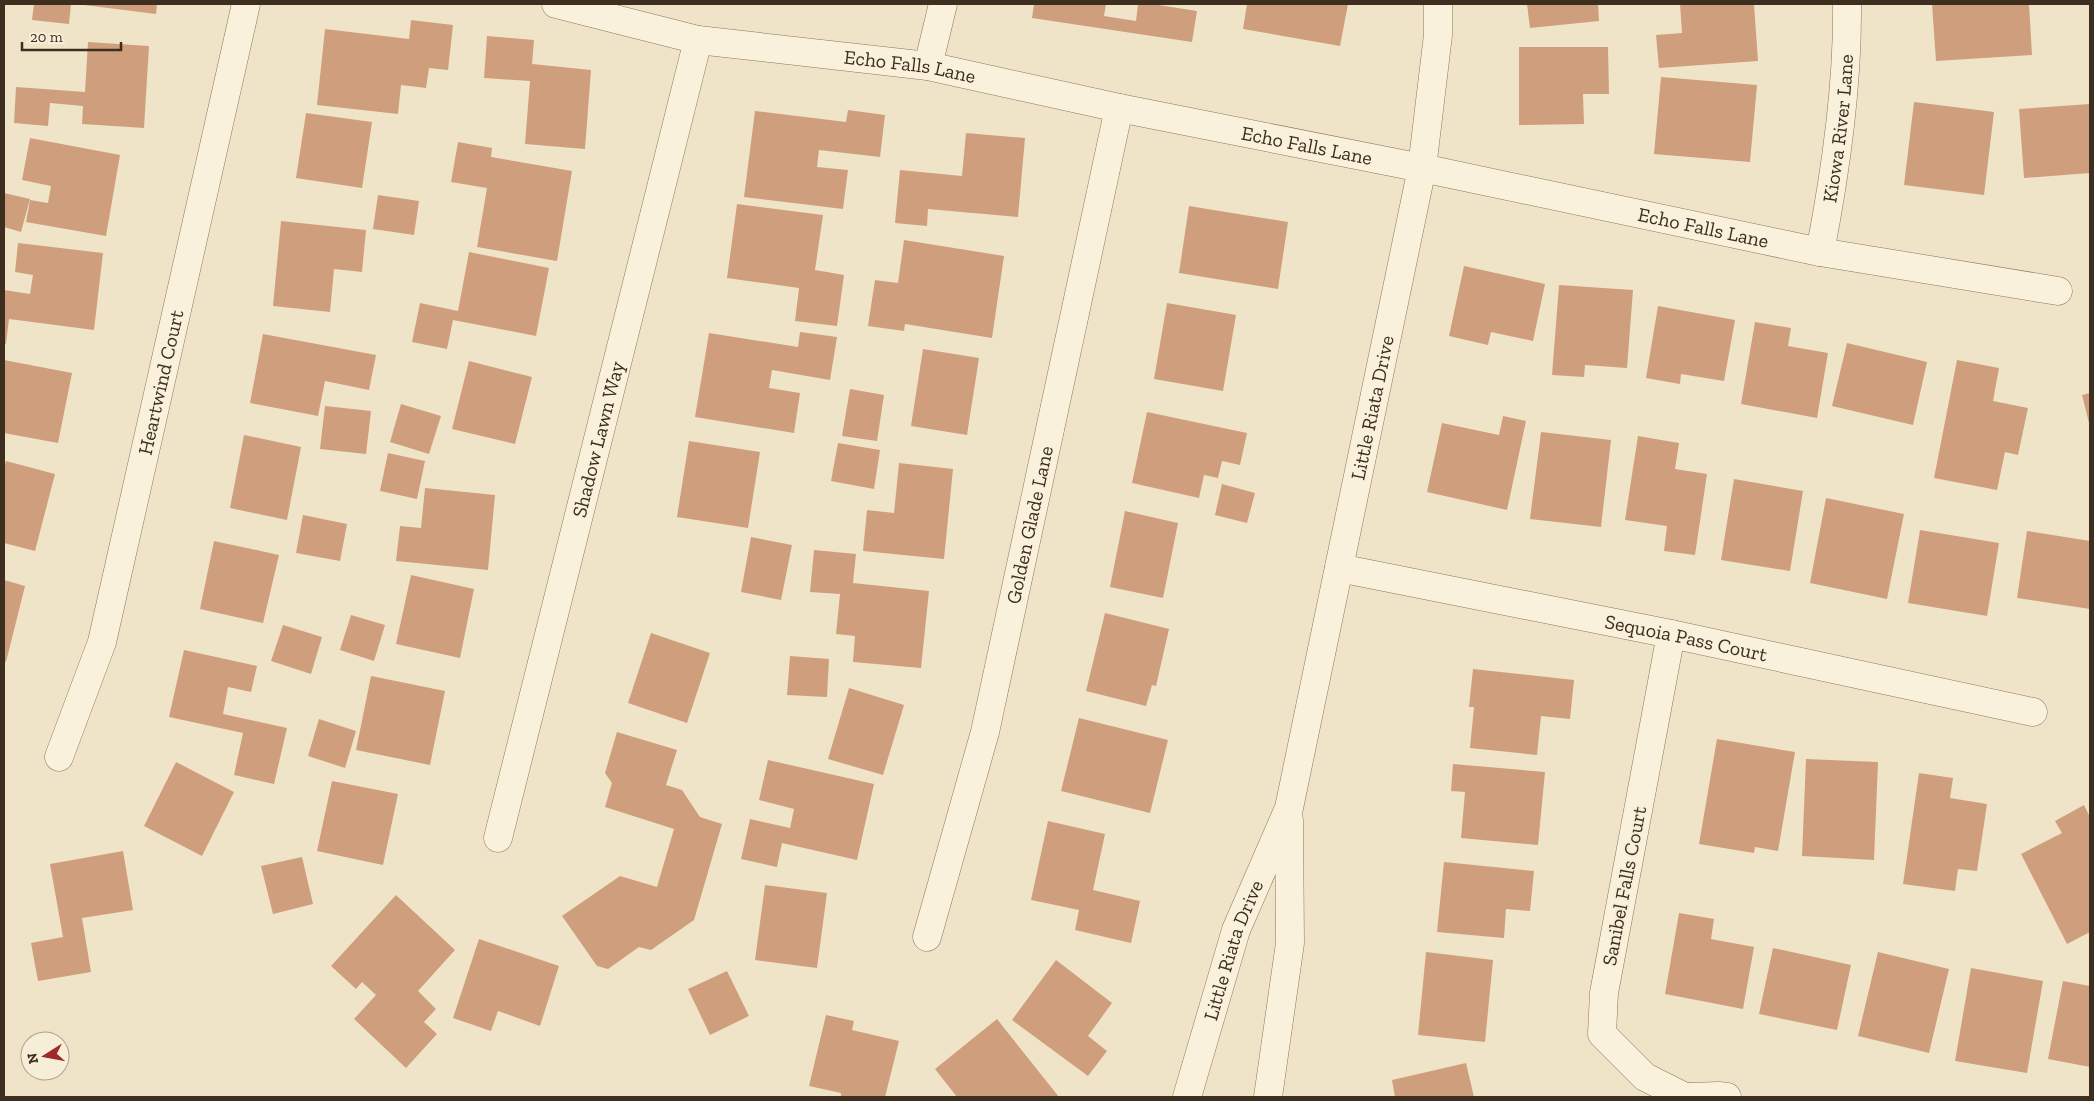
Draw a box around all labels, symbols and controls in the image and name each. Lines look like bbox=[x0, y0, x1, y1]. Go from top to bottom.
scale bar bbox=[22, 20, 121, 52]
text: 20 m bbox=[30, 28, 63, 46]
street label: Echo Falls Lane bbox=[843, 45, 978, 88]
street label: Kiowa River Lane bbox=[1817, 54, 1858, 204]
street label: Echo Falls Lane bbox=[1239, 121, 1374, 170]
street label: Echo Falls Lane bbox=[1636, 202, 1771, 253]
street label: Heartwind Court bbox=[133, 307, 189, 457]
street label: Little Riata Drive bbox=[1346, 333, 1399, 482]
street label: Shadow Lawn Way bbox=[567, 358, 629, 520]
street label: Golden Glade Lane bbox=[1001, 444, 1058, 606]
street label: Sequoia Pass Court bbox=[1603, 609, 1770, 667]
street label: Sanibel Falls Court bbox=[1597, 804, 1651, 968]
street label: Little Riata Drive bbox=[1198, 876, 1268, 1023]
north arrow bbox=[20, 1031, 70, 1081]
text: N bbox=[23, 1051, 42, 1065]

